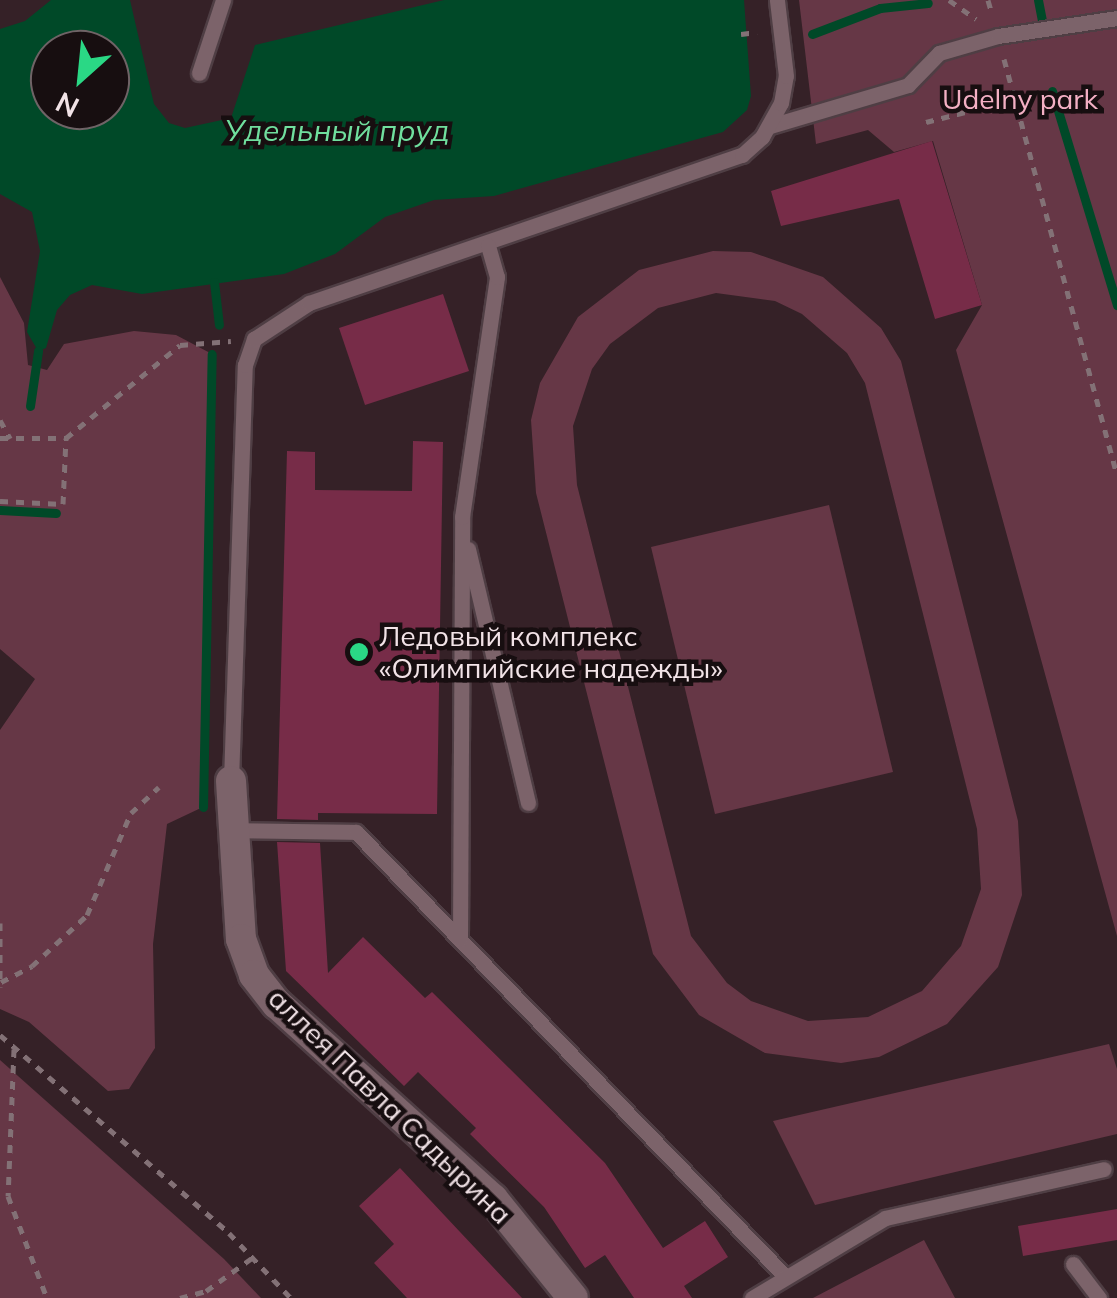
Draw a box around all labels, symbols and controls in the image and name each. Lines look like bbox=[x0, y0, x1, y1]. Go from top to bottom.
north arrow bbox=[30, 30, 130, 130]
park label: Udelny park bbox=[942, 82, 1098, 116]
text: N bbox=[50, 85, 84, 126]
water label: Удельный пруд bbox=[225, 112, 449, 148]
place label: Ледовый комплекс «Олимпийские надежды» bbox=[379, 619, 723, 685]
marker: Ледовый комплекс «Олимпийские надежды» bbox=[348, 641, 370, 663]
street label: аллея Павла Садырина bbox=[262, 981, 518, 1231]

